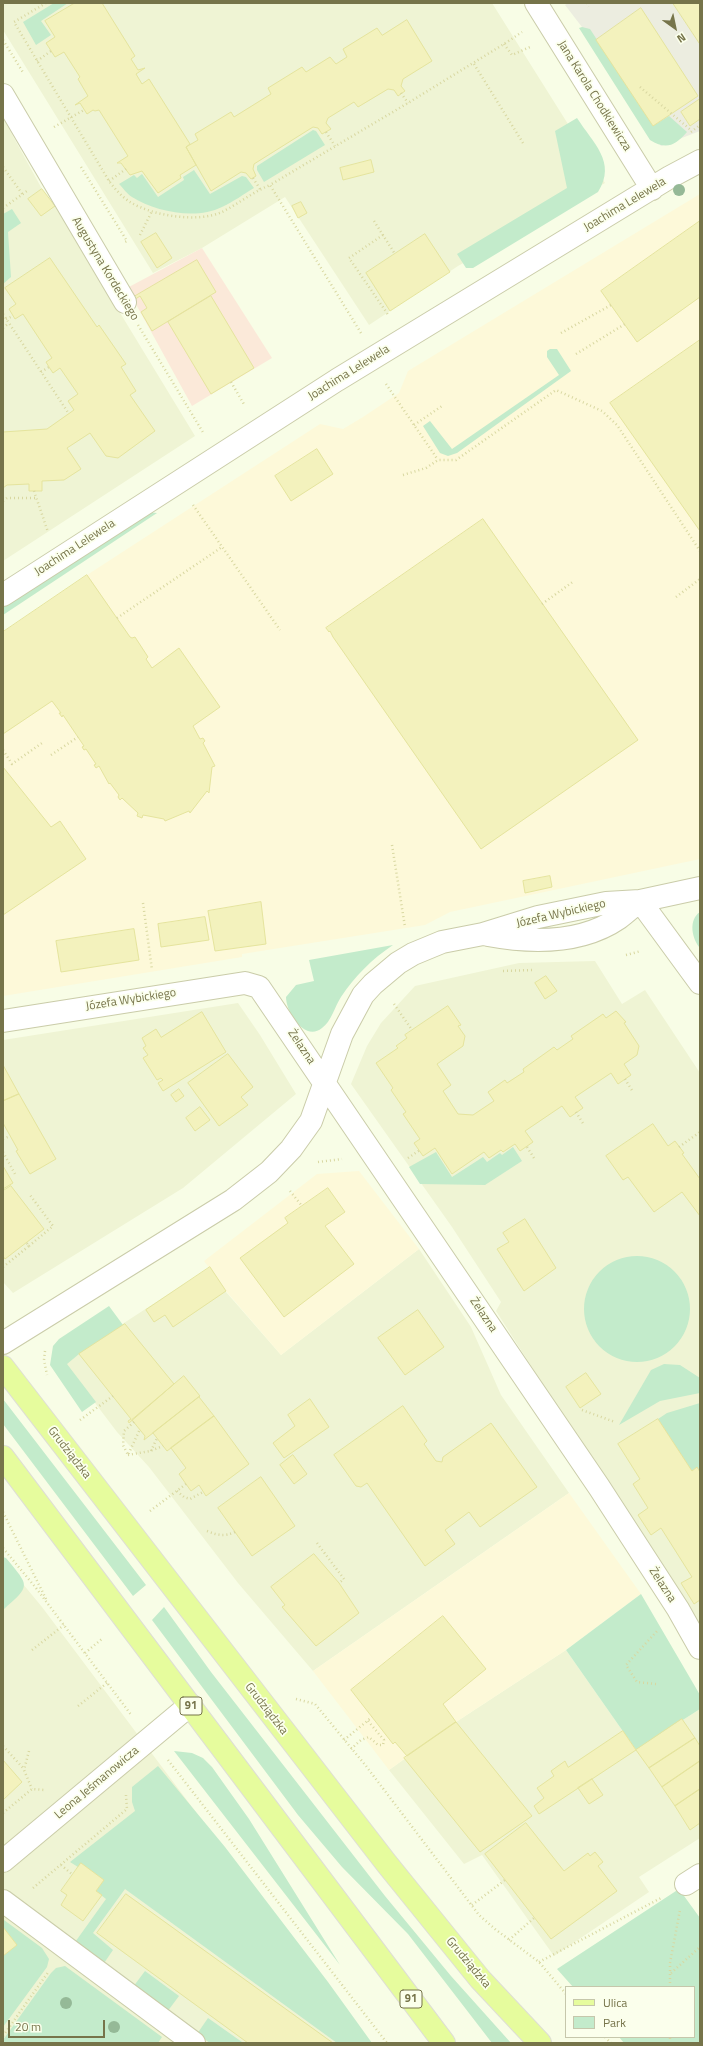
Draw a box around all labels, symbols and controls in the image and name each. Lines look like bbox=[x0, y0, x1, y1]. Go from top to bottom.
north arrow bbox=[655, 8, 695, 48]
text: N bbox=[674, 29, 689, 47]
street label: Jana Karola Chodkiewicza bbox=[554, 38, 634, 154]
street label: Joachima Lelewela bbox=[581, 175, 669, 235]
street label: Augustyna Kordeckiego bbox=[68, 215, 142, 323]
street label: Joachima Lelewela bbox=[306, 342, 392, 404]
street label: Joachima Lelewela bbox=[32, 517, 118, 579]
street label: Józefa Wybickiego bbox=[515, 897, 607, 931]
street label: Józefa Wybickiego bbox=[85, 986, 177, 1014]
street label: Żelazna bbox=[284, 1027, 318, 1067]
street label: Żelazna bbox=[466, 1295, 500, 1335]
street label: Grudziądzka bbox=[44, 1424, 94, 1482]
street label: Żelazna bbox=[645, 1565, 679, 1605]
street label: Grudziądzka bbox=[241, 1680, 291, 1738]
road number: 91 bbox=[180, 1697, 202, 1715]
street label: Leona Jeśmanowicza bbox=[52, 1744, 142, 1822]
street label: Grudziądzka bbox=[443, 1935, 493, 1991]
legend bbox=[565, 1986, 695, 2038]
road number: 91 bbox=[400, 1990, 422, 2008]
text: Ulica bbox=[603, 1993, 627, 2012]
scale bar bbox=[10, 2012, 107, 2038]
text: Park bbox=[603, 2013, 626, 2032]
text: 20 m bbox=[15, 2017, 41, 2036]

